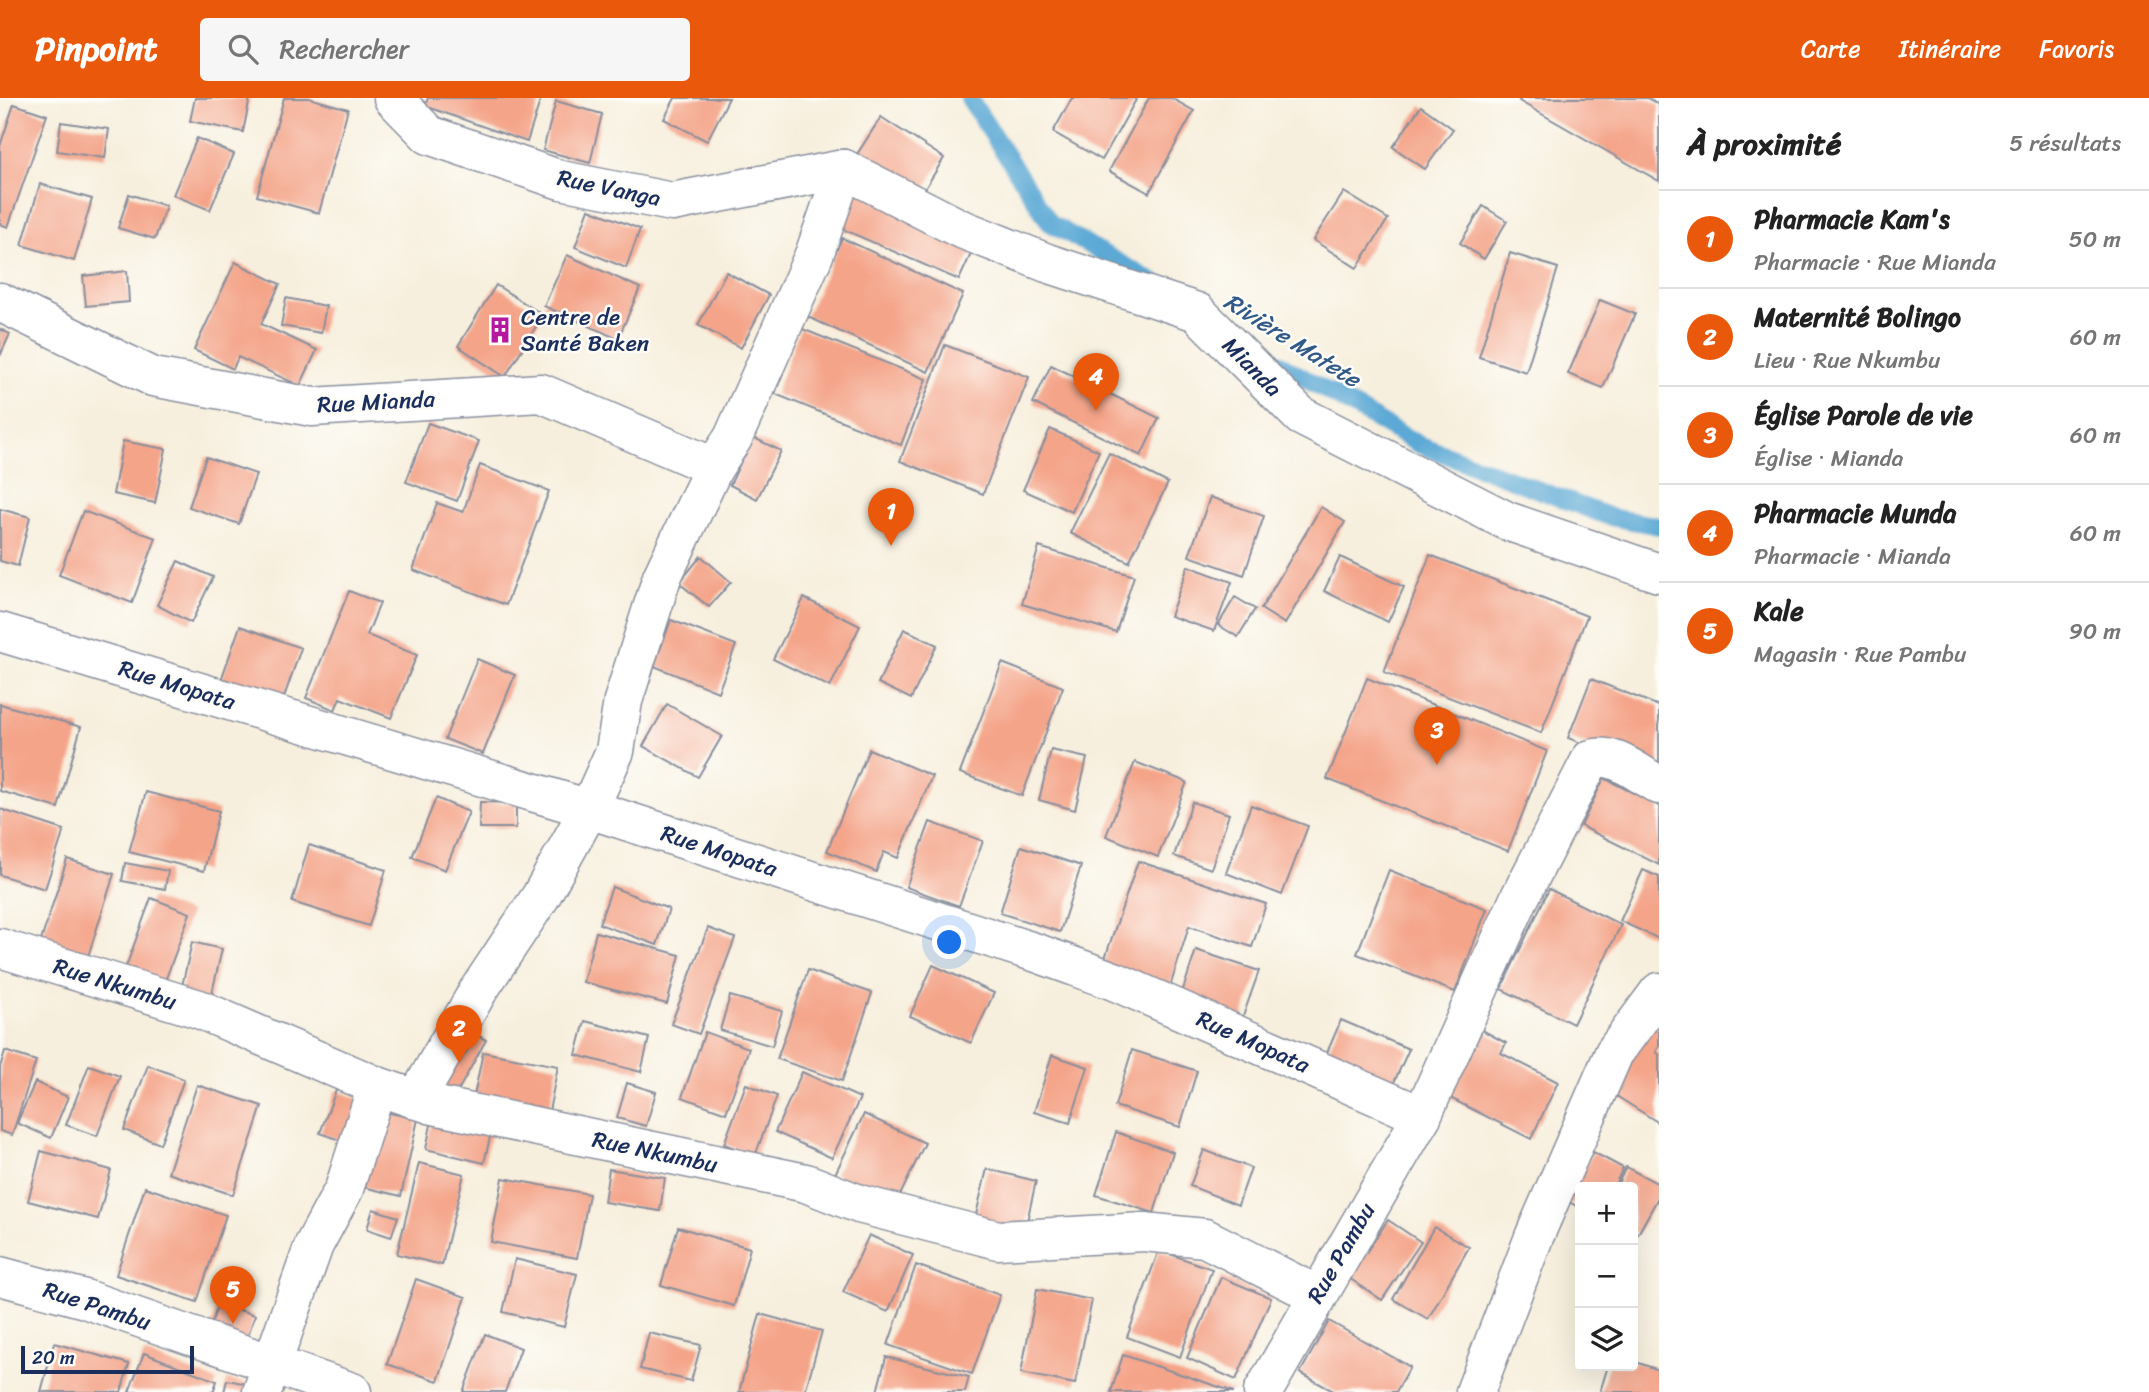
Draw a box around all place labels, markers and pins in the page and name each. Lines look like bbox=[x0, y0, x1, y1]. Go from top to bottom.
place label: Centre de Santé Baken bbox=[521, 297, 649, 364]
building icon: Centre de Santé Baken bbox=[485, 315, 515, 345]
pin: 4 bbox=[1073, 353, 1119, 411]
pin: 1 bbox=[868, 488, 914, 546]
pin: 3 bbox=[1414, 707, 1460, 765]
pin: 2 bbox=[436, 1005, 482, 1063]
pin: 5 bbox=[210, 1266, 256, 1324]

